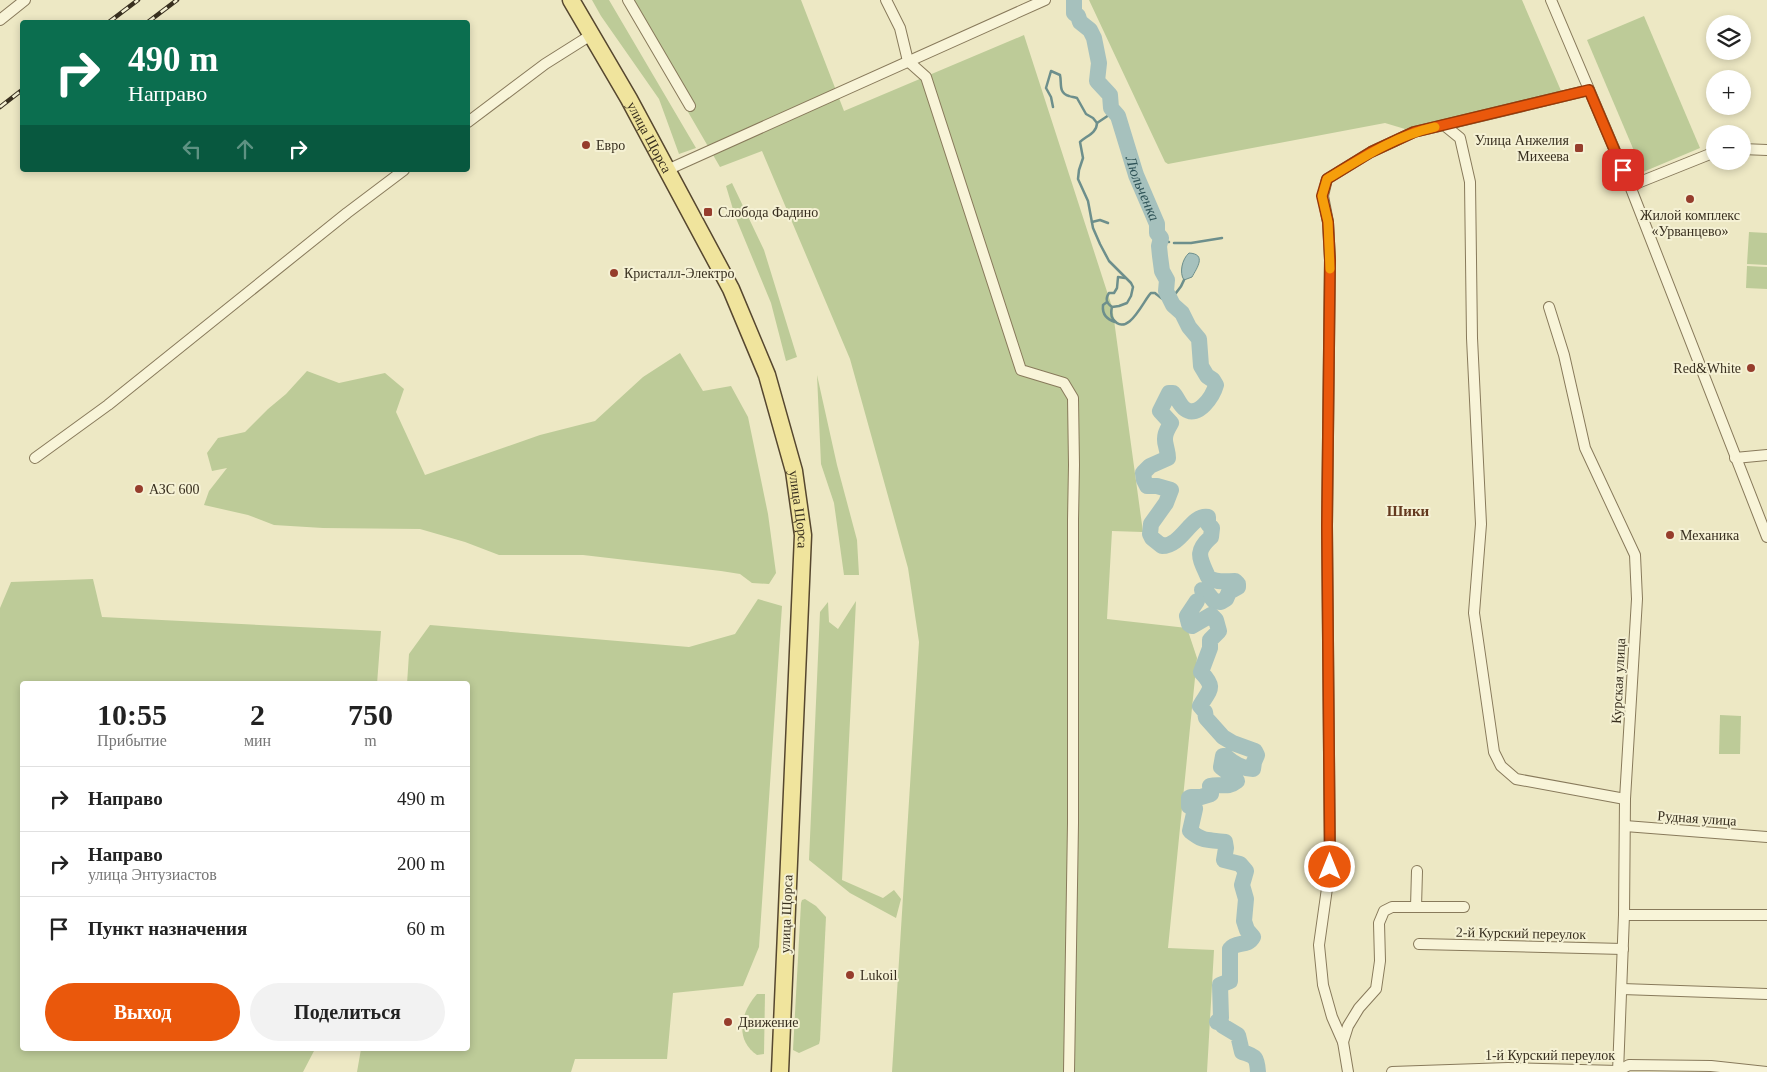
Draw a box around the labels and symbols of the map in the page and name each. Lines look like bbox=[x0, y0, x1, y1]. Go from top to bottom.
street label: улица Щорса bbox=[624, 99, 675, 176]
place label: Улица Анжелия Михеева bbox=[1475, 133, 1570, 164]
place label: Евро bbox=[596, 138, 625, 153]
marker: Евро bbox=[580, 139, 592, 151]
marker: Улица Анжелия Михеева bbox=[1573, 142, 1585, 154]
pin bbox=[1602, 149, 1644, 191]
water label: Люльченка bbox=[1122, 153, 1163, 223]
marker: Жилой комплекс «Урванцево» bbox=[1684, 193, 1696, 205]
place label: Слобода Фадино bbox=[718, 205, 818, 220]
marker: Слобода Фадино bbox=[702, 206, 714, 218]
place label: Жилой комплекс «Урванцево» bbox=[1640, 208, 1740, 239]
place label: Кристалл-Электро bbox=[624, 266, 734, 281]
marker: Кристалл-Электро bbox=[608, 267, 620, 279]
place label: Red&White bbox=[1673, 361, 1741, 376]
marker: Red&White bbox=[1745, 362, 1757, 374]
street label: улица Щорса bbox=[786, 469, 810, 550]
place label: АЗС 600 bbox=[149, 482, 200, 497]
marker: АЗС 600 bbox=[133, 483, 145, 495]
district label: Шики bbox=[1387, 503, 1430, 519]
place label: Механика bbox=[1680, 528, 1740, 543]
marker: Механика bbox=[1664, 529, 1676, 541]
street label: Курская улица bbox=[1609, 637, 1628, 724]
street label: Рудная улица bbox=[1657, 808, 1738, 829]
position arrow bbox=[1303, 840, 1355, 892]
street label: улица Щорса bbox=[778, 874, 795, 954]
street label: 2-й Курский переулок bbox=[1456, 925, 1586, 942]
place label: Lukoil bbox=[860, 968, 897, 983]
marker: Lukoil bbox=[844, 969, 856, 981]
place label: Движение bbox=[738, 1015, 799, 1030]
marker: Движение bbox=[722, 1016, 734, 1028]
street label: 1-й Курский переулок bbox=[1485, 1048, 1615, 1063]

